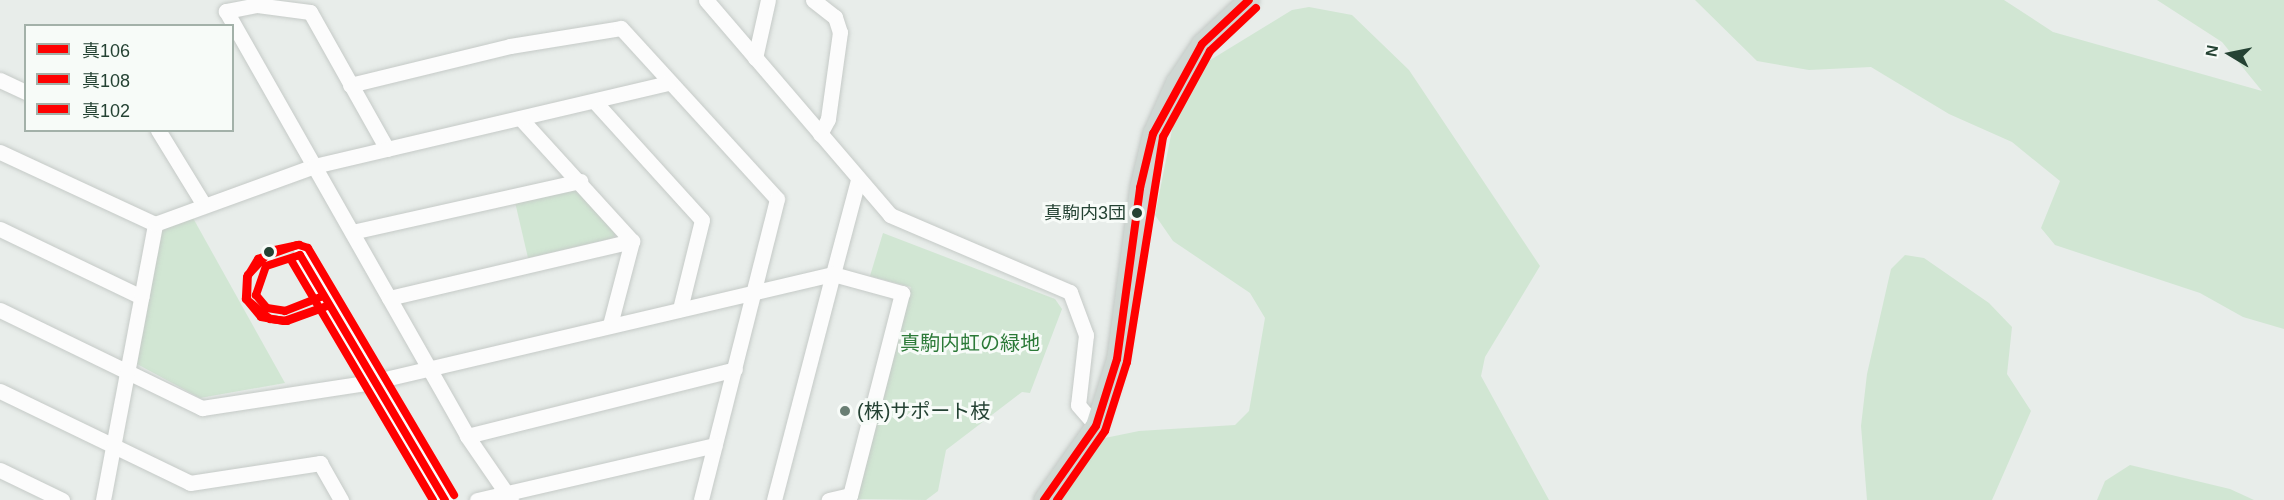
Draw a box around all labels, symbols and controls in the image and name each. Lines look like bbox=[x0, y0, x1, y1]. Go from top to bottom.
legend bbox=[24, 24, 234, 132]
north arrow bbox=[2200, 24, 2260, 84]
text: 真106 bbox=[82, 41, 130, 61]
text: N bbox=[2202, 44, 2221, 58]
text: 真108 bbox=[82, 71, 130, 91]
text: 真102 bbox=[82, 101, 130, 121]
place label: 真駒内3団 bbox=[1044, 202, 1126, 224]
marker: 真駒内3団 bbox=[1131, 207, 1143, 219]
unlabelled marker bbox=[263, 246, 275, 258]
park label: 真駒内虹の緑地 bbox=[900, 331, 1040, 355]
place label: (株)サポート枝 bbox=[857, 399, 990, 423]
marker: (株)サポート枝 bbox=[838, 404, 852, 418]

